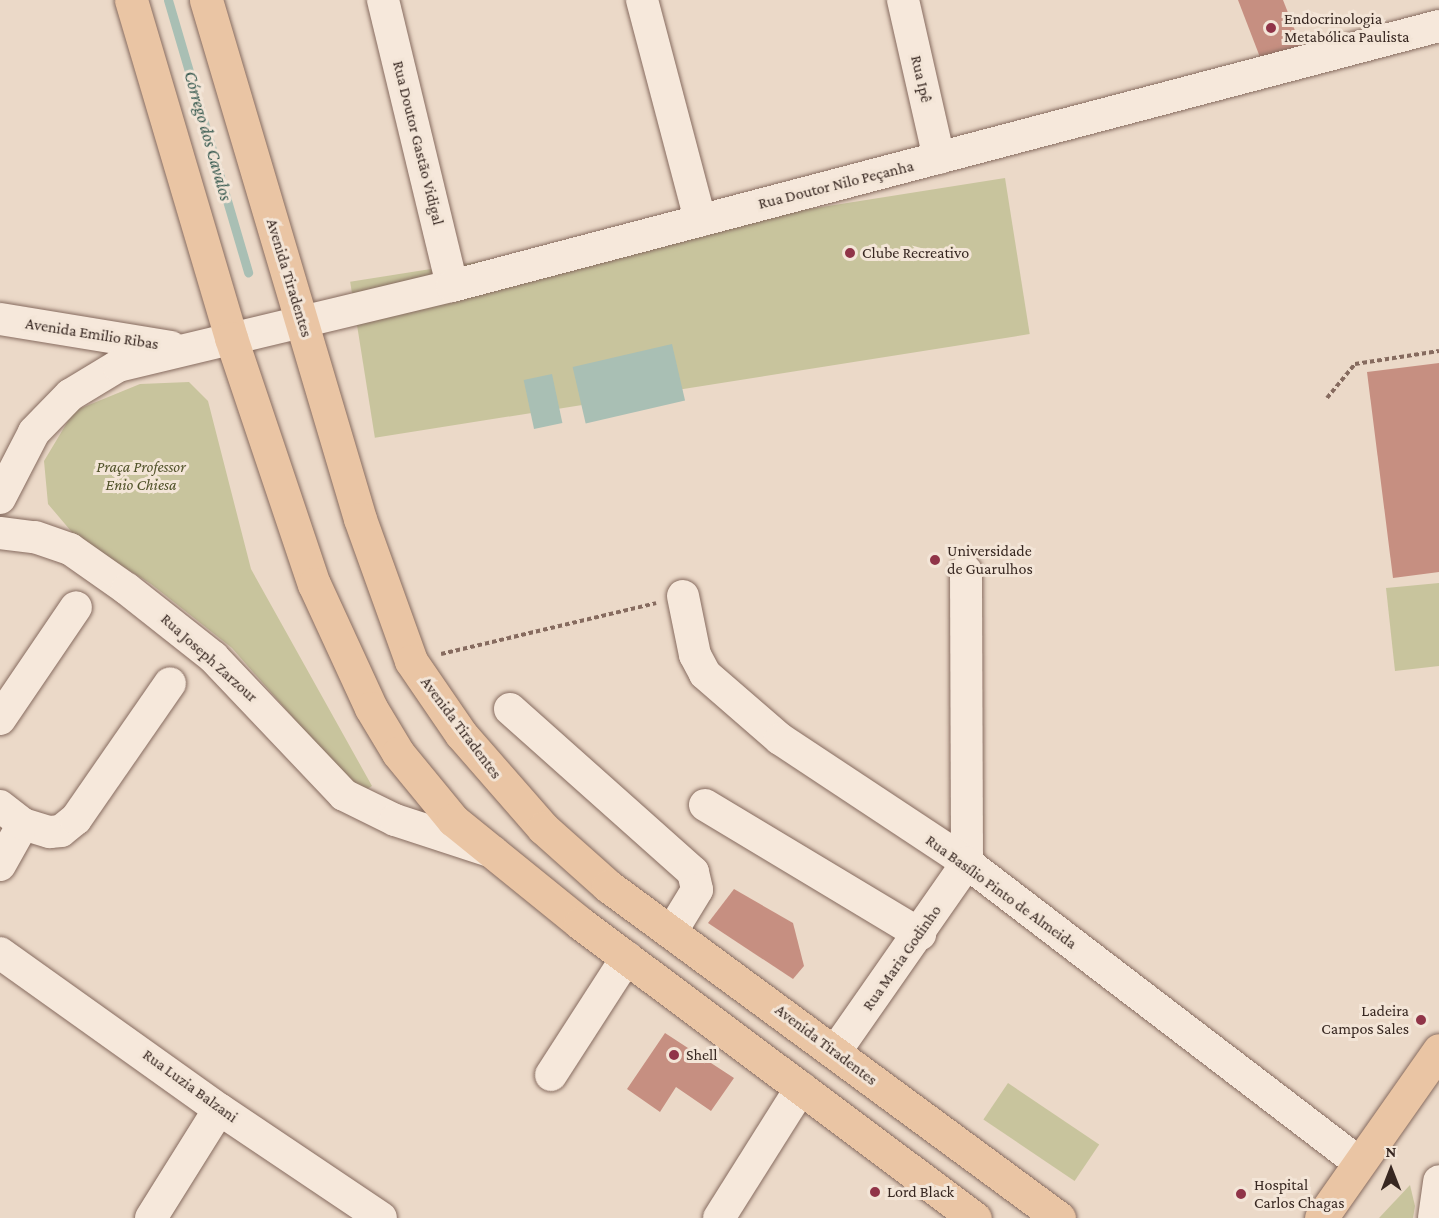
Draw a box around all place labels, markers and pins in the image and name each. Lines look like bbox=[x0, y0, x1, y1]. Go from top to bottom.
place label: Endocrinologia Metabólica Paulista bbox=[1284, 9, 1410, 47]
marker: Endocrinologia Metabólica Paulista bbox=[1262, 19, 1280, 37]
place label: Clube Recreativo bbox=[862, 243, 969, 263]
marker: Clube Recreativo bbox=[843, 246, 857, 260]
place label: Universidade de Guarulhos bbox=[947, 541, 1033, 579]
marker: Universidade de Guarulhos bbox=[928, 553, 942, 567]
place label: Ladeira Campos Sales bbox=[1321, 1001, 1409, 1039]
marker: Ladeira Campos Sales bbox=[1414, 1013, 1428, 1027]
place label: Shell bbox=[686, 1045, 718, 1065]
marker: Shell bbox=[667, 1048, 681, 1062]
place label: Hospital Carlos Chagas bbox=[1254, 1175, 1345, 1213]
place label: Lord Black bbox=[887, 1182, 954, 1202]
marker: Lord Black bbox=[868, 1185, 882, 1199]
marker: Hospital Carlos Chagas bbox=[1232, 1185, 1250, 1203]

